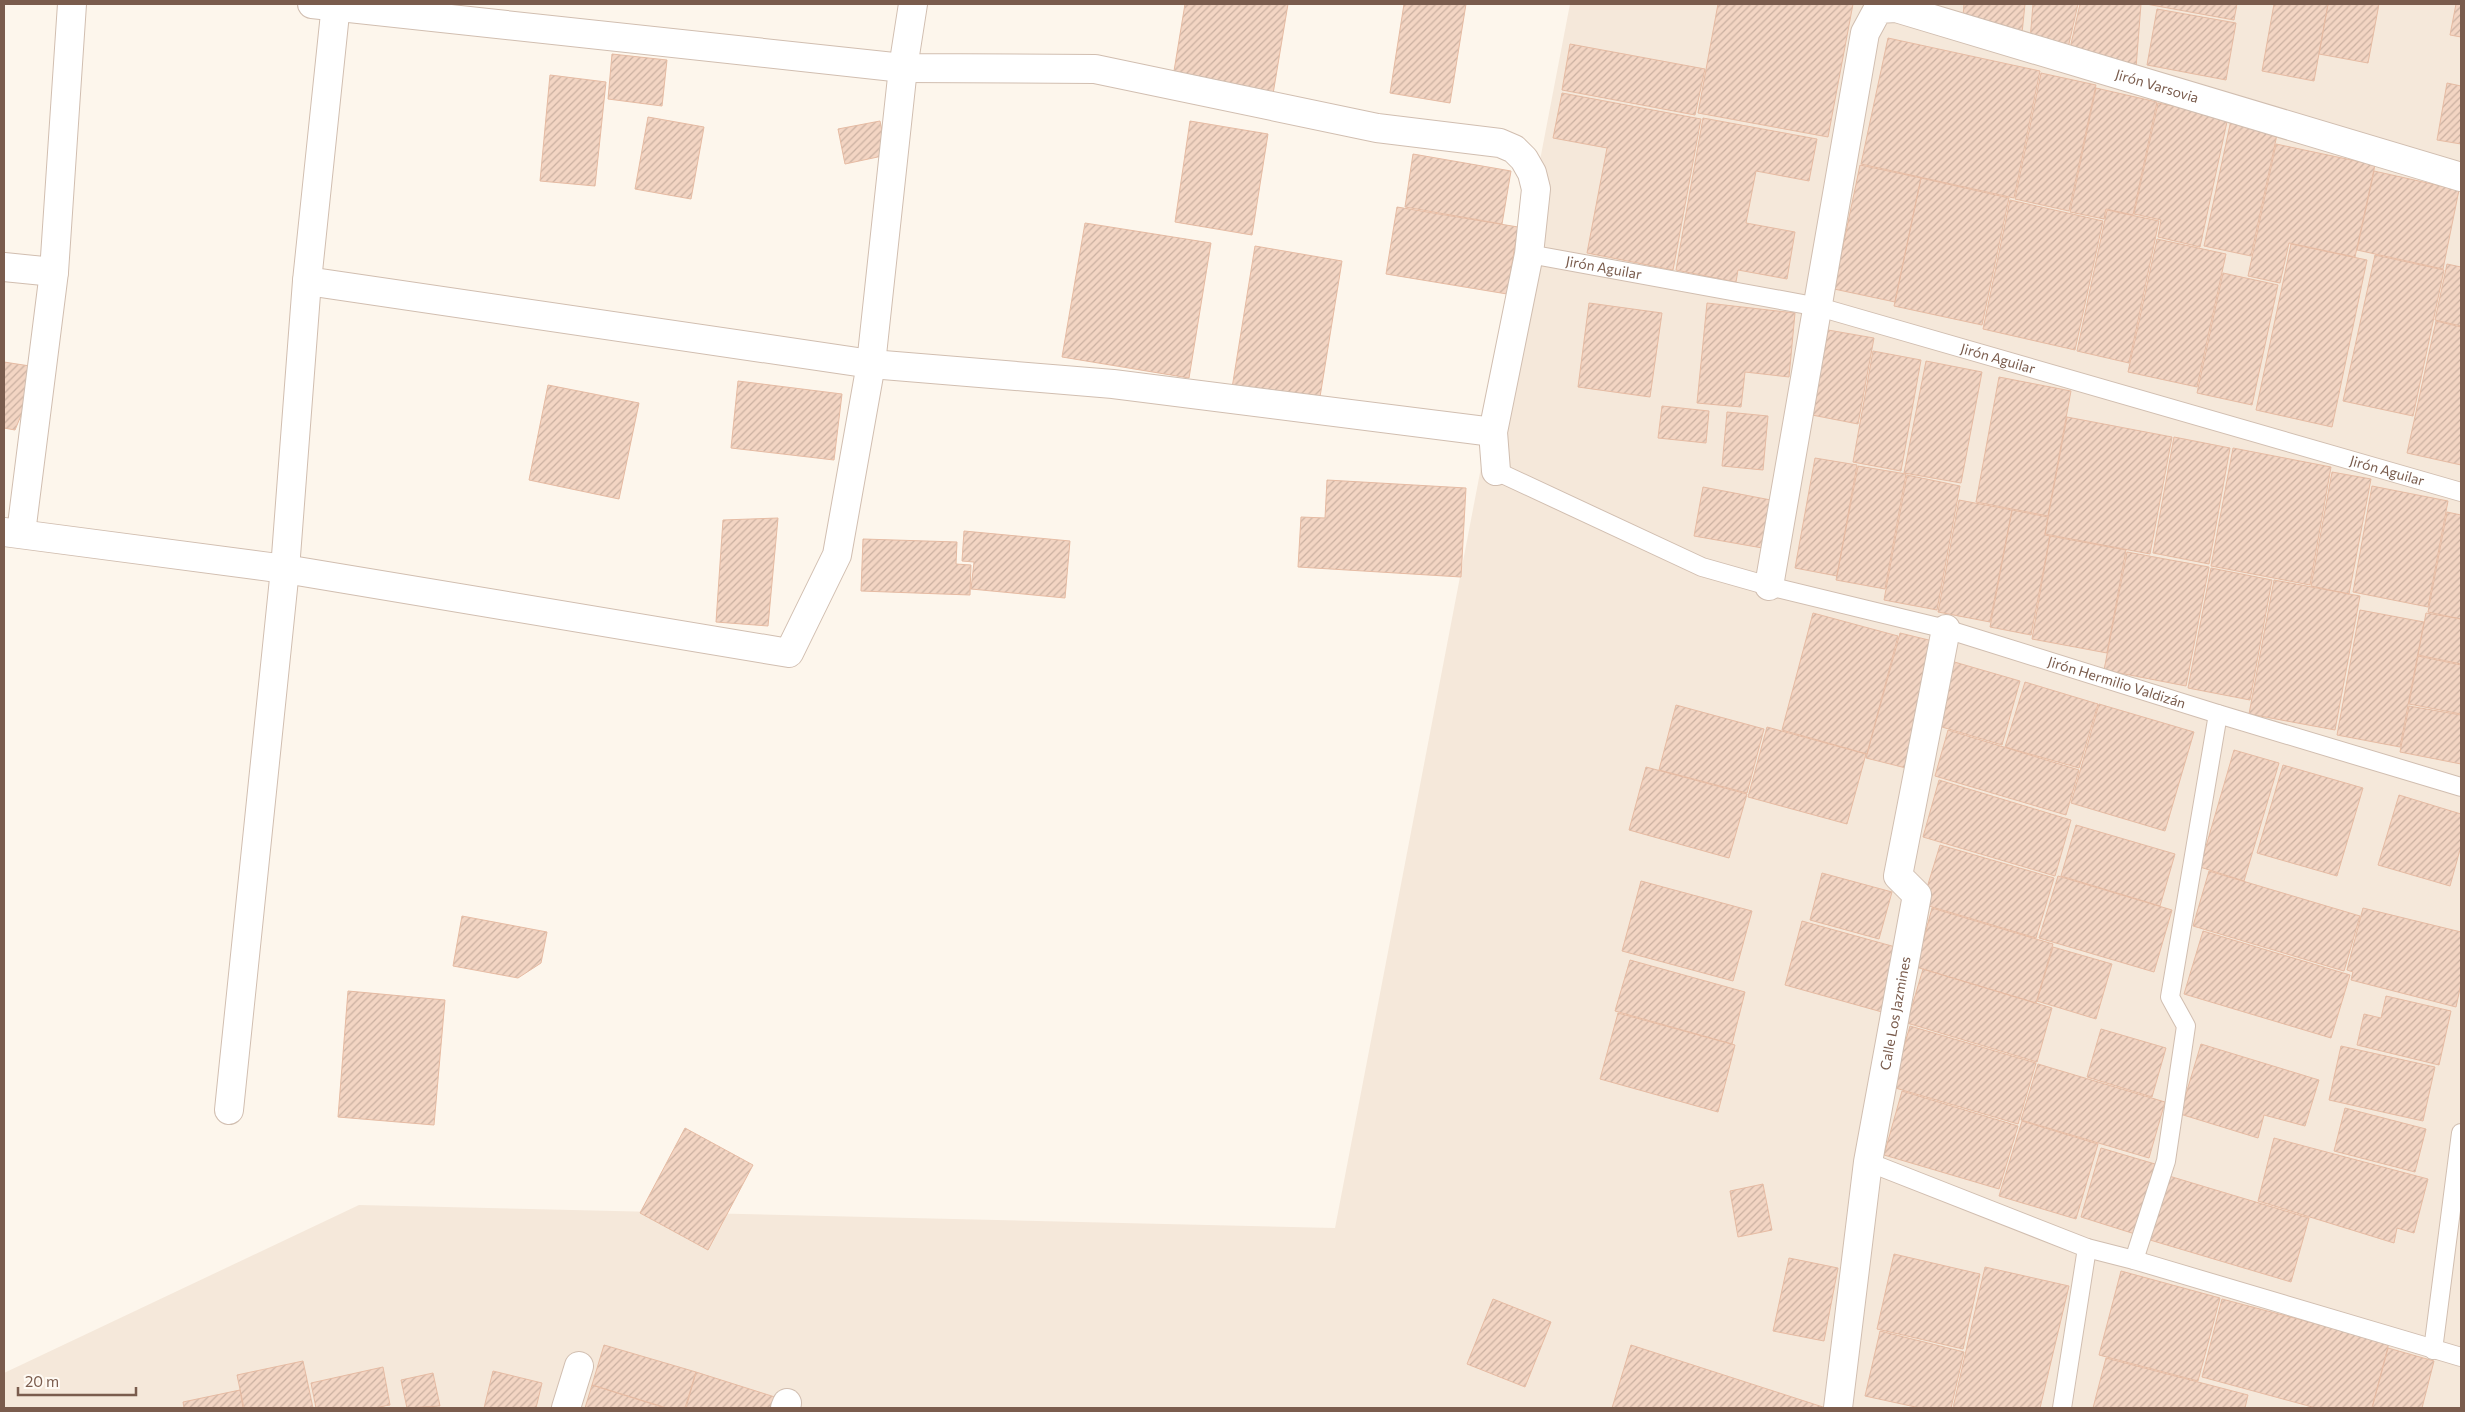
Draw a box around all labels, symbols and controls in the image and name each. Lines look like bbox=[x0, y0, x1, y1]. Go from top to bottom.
street label: Jirón Varsovia bbox=[2113, 65, 2201, 106]
street label: Jirón Aguilar bbox=[1564, 252, 1644, 283]
street label: Jirón Aguilar bbox=[1959, 339, 2038, 377]
street label: Jirón Aguilar bbox=[2348, 451, 2427, 489]
street label: Jirón Hermilio Valdizán bbox=[2046, 652, 2188, 711]
street label: Calle Los Jazmines bbox=[1876, 955, 1914, 1072]
scale bar bbox=[18, 1364, 135, 1396]
text: 20 m bbox=[25, 1372, 59, 1390]

